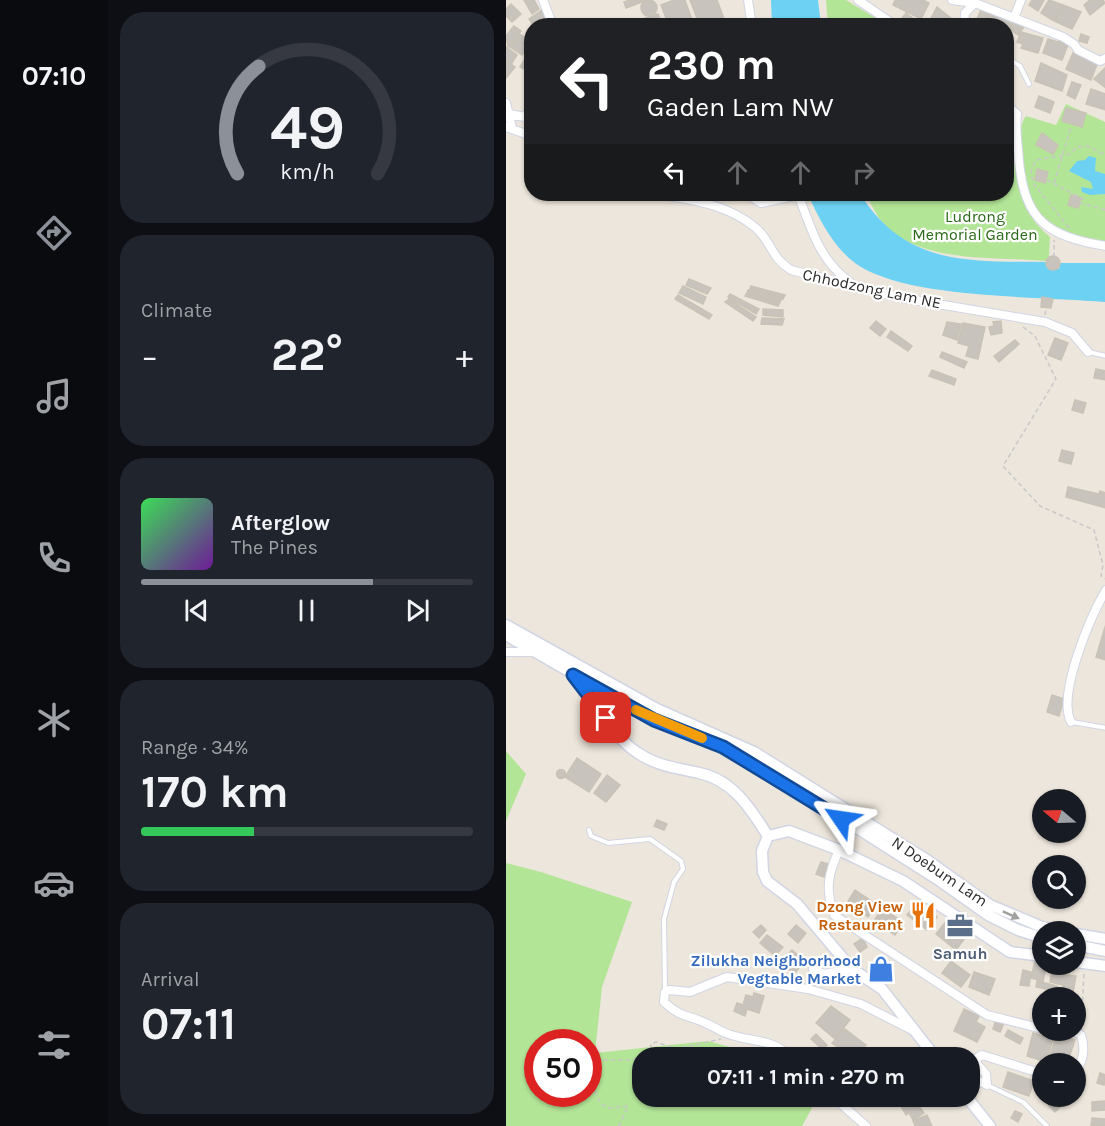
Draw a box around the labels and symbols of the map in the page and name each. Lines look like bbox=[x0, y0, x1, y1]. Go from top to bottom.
park label: Ludrong Memorial Garden bbox=[912, 207, 1038, 244]
street label: Chhodzong Lam NE bbox=[801, 265, 943, 312]
pin bbox=[580, 692, 631, 743]
position arrow bbox=[809, 787, 873, 851]
north arrow bbox=[1032, 789, 1086, 843]
street label: N Doebum Lam bbox=[888, 832, 991, 910]
place label: Dzong View Restaurant bbox=[816, 897, 903, 934]
restaurant icon: Dzong View Restaurant bbox=[908, 900, 938, 930]
one-way arrow bbox=[1002, 910, 1020, 920]
office icon: Samuh bbox=[945, 911, 975, 941]
place label: Samuh bbox=[933, 944, 987, 963]
place label: Zilukha Neighborhood Vegtable Market bbox=[690, 951, 861, 988]
shop icon: Zilukha Neighborhood Vegtable Market bbox=[866, 954, 896, 984]
speed limit sign: 50 bbox=[524, 1029, 602, 1107]

